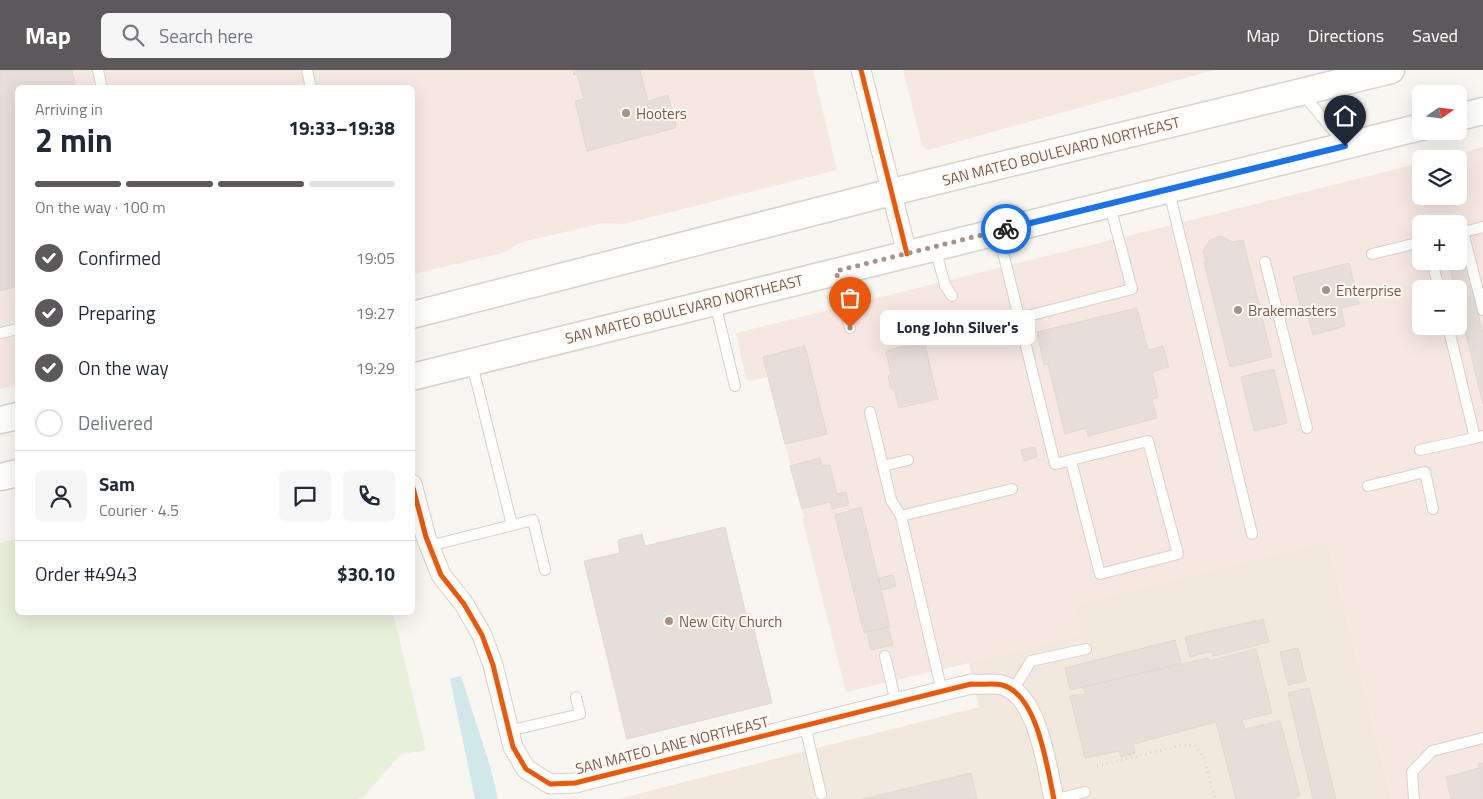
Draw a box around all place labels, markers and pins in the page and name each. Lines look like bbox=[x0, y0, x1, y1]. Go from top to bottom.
pin bbox=[1324, 95, 1366, 146]
place label: Hooters bbox=[636, 102, 687, 125]
marker: Hooters bbox=[620, 107, 632, 119]
pin bbox=[829, 277, 871, 328]
place label: Enterprise bbox=[1336, 279, 1401, 302]
marker: Enterprise bbox=[1320, 284, 1332, 296]
place label: Brakemasters bbox=[1248, 299, 1337, 322]
marker: Brakemasters bbox=[1232, 304, 1244, 316]
callout: Long John Silver's bbox=[880, 310, 1035, 346]
place label: New City Church bbox=[679, 610, 782, 633]
marker: New City Church bbox=[663, 615, 675, 627]

